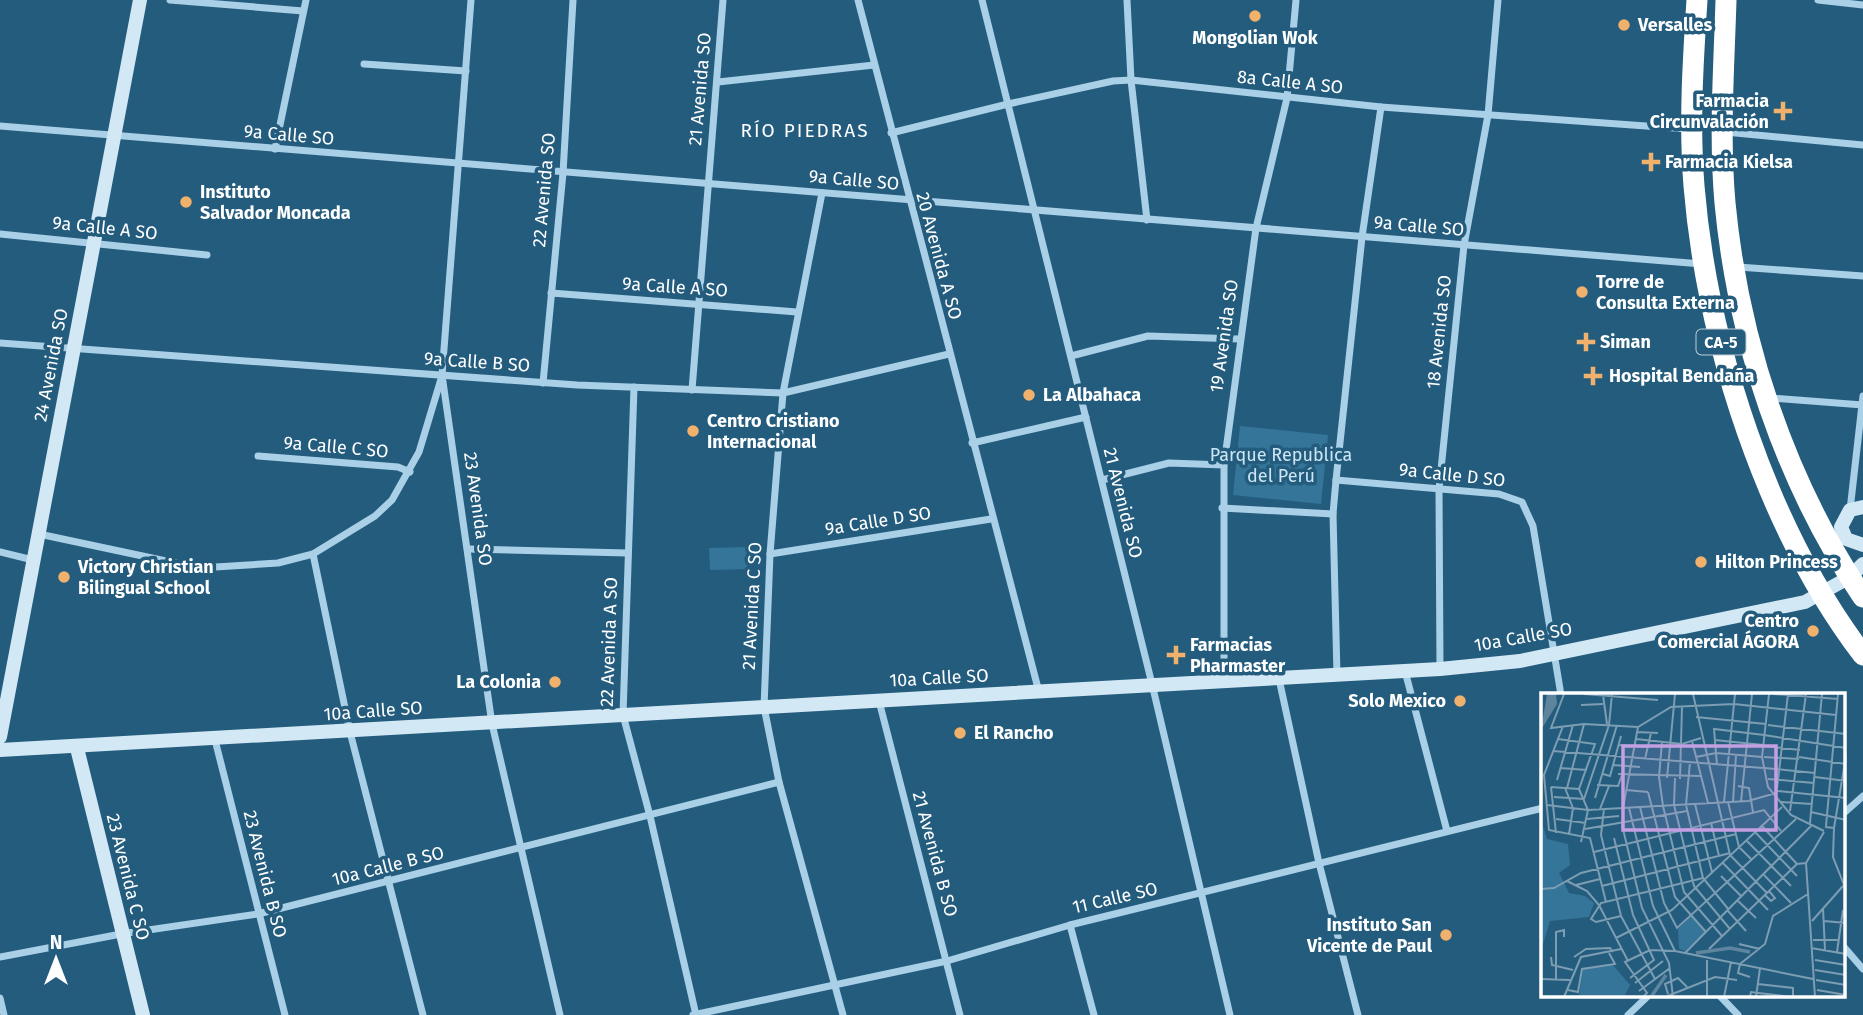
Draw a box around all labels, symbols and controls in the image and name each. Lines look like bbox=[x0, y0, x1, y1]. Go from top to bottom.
marker: Mongolian Wok bbox=[1247, 8, 1263, 24]
place label: Versalles bbox=[1637, 14, 1712, 36]
marker: Versalles bbox=[1616, 17, 1632, 33]
place label: Mongolian Wok bbox=[1192, 27, 1319, 49]
street label: 21 Avenida SO bbox=[684, 32, 716, 146]
street label: 8a Calle A SO bbox=[1236, 65, 1344, 99]
place label: Farmacia Circunvalación bbox=[1650, 90, 1769, 133]
marker: Farmacia Circunvalación bbox=[1775, 103, 1791, 119]
district label: RÍO PIEDRAS bbox=[740, 119, 870, 142]
street label: 9a Calle SO bbox=[243, 120, 335, 150]
street label: 22 Avenida SO bbox=[528, 132, 560, 248]
place label: Farmacia Kielsa bbox=[1665, 151, 1793, 173]
marker: Farmacia Kielsa bbox=[1643, 154, 1659, 170]
street label: 9a Calle SO bbox=[808, 165, 900, 195]
place label: Instituto Salvador Moncada bbox=[200, 181, 351, 224]
street label: 20 Avenida A SO bbox=[911, 190, 967, 322]
marker: Instituto Salvador Moncada bbox=[178, 194, 194, 210]
street label: 9a Calle SO bbox=[1373, 211, 1465, 241]
street label: 9a Calle A SO bbox=[51, 212, 159, 244]
place label: Torre de Consulta Externa bbox=[1596, 271, 1735, 314]
street label: 9a Calle A SO bbox=[621, 272, 729, 302]
street label: 18 Avenida SO bbox=[1422, 274, 1456, 390]
street label: 19 Avenida SO bbox=[1205, 278, 1243, 394]
marker: Torre de Consulta Externa bbox=[1574, 284, 1590, 300]
street label: 24 Avenida SO bbox=[29, 307, 73, 423]
road number: CA-5 bbox=[1696, 330, 1746, 354]
place label: Siman bbox=[1600, 331, 1651, 353]
marker: Siman bbox=[1578, 334, 1594, 350]
street label: 9a Calle B SO bbox=[423, 347, 531, 377]
place label: Hospital Bendaña bbox=[1609, 365, 1755, 387]
marker: Hospital Bendaña bbox=[1583, 366, 1603, 386]
place label: La Albahaca bbox=[1043, 384, 1141, 406]
marker: La Albahaca bbox=[1021, 387, 1037, 403]
place label: Centro Cristiano Internacional bbox=[707, 410, 840, 453]
marker: Centro Cristiano Internacional bbox=[685, 423, 701, 439]
street label: 9a Calle C SO bbox=[282, 431, 390, 463]
park label: Parque Republica del Perú bbox=[1210, 444, 1352, 487]
street label: 21 Avenida SO bbox=[1099, 445, 1147, 561]
street label: 23 Avenida SO bbox=[459, 451, 497, 567]
street label: 9a Calle D SO bbox=[1398, 458, 1506, 492]
street label: 9a Calle D SO bbox=[823, 502, 933, 540]
street label: 21 Avenida C SO bbox=[738, 542, 766, 670]
place label: Hilton Princess bbox=[1715, 551, 1838, 573]
marker: Hilton Princess bbox=[1693, 554, 1709, 570]
place label: Victory Christian Bilingual School bbox=[77, 556, 214, 599]
marker: Victory Christian Bilingual School bbox=[56, 569, 72, 585]
street label: 22 Avenida A SO bbox=[596, 577, 622, 707]
place label: Centro Comercial ÁGORA bbox=[1657, 610, 1799, 653]
street label: 10a Calle SO bbox=[1472, 618, 1574, 656]
marker: Centro Comercial ÁGORA bbox=[1805, 623, 1821, 639]
place label: Farmacias Pharmaster bbox=[1190, 634, 1286, 677]
marker: Farmacias Pharmaster bbox=[1168, 647, 1184, 663]
street label: 10a Calle SO bbox=[889, 664, 989, 692]
place label: La Colonia bbox=[456, 671, 541, 693]
marker: La Colonia bbox=[547, 674, 563, 690]
place label: Solo Mexico bbox=[1348, 690, 1446, 712]
marker: Solo Mexico bbox=[1452, 693, 1468, 709]
inset map bbox=[1541, 693, 1846, 998]
street label: 10a Calle SO bbox=[323, 697, 423, 725]
place label: El Rancho bbox=[974, 722, 1054, 744]
marker: El Rancho bbox=[952, 725, 968, 741]
street label: 21 Avenida B SO bbox=[908, 789, 962, 919]
street label: 23 Avenida B SO bbox=[239, 808, 291, 940]
street label: 23 Avenida C SO bbox=[102, 811, 154, 943]
street label: 10a Calle B SO bbox=[330, 841, 446, 891]
street label: 11 Calle SO bbox=[1070, 878, 1160, 918]
place label: Instituto San Vicente de Paul bbox=[1306, 914, 1433, 957]
north arrow bbox=[21, 924, 91, 994]
marker: Instituto San Vicente de Paul bbox=[1438, 927, 1454, 943]
text: N bbox=[50, 931, 62, 954]

